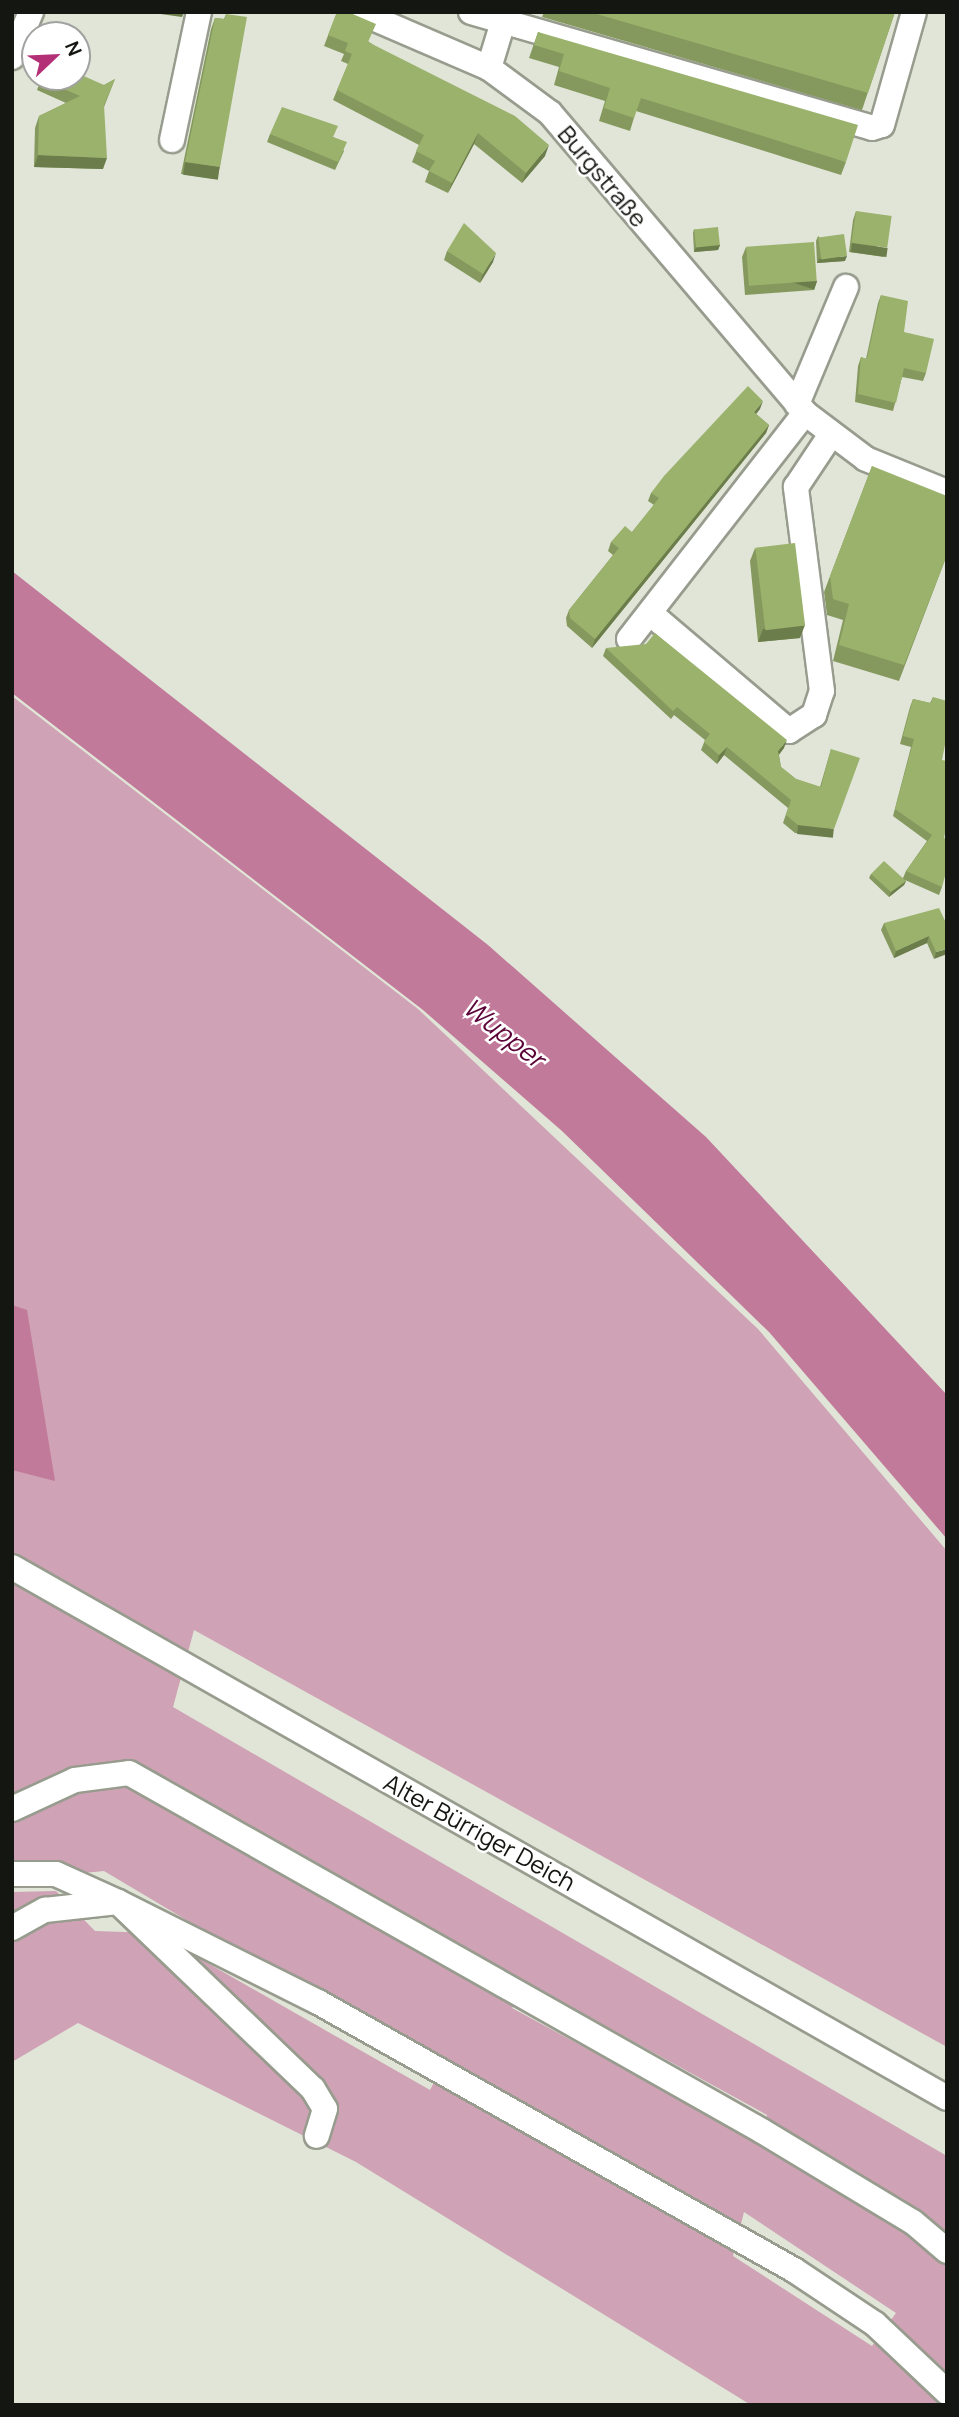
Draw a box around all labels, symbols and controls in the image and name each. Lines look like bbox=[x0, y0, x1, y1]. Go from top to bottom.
north arrow bbox=[21, 21, 91, 91]
text: N bbox=[59, 37, 88, 60]
street label: Burgstraße bbox=[552, 119, 654, 233]
water label: Wupper bbox=[457, 992, 551, 1074]
street label: Alter Bürriger Deich bbox=[379, 1767, 581, 1897]

